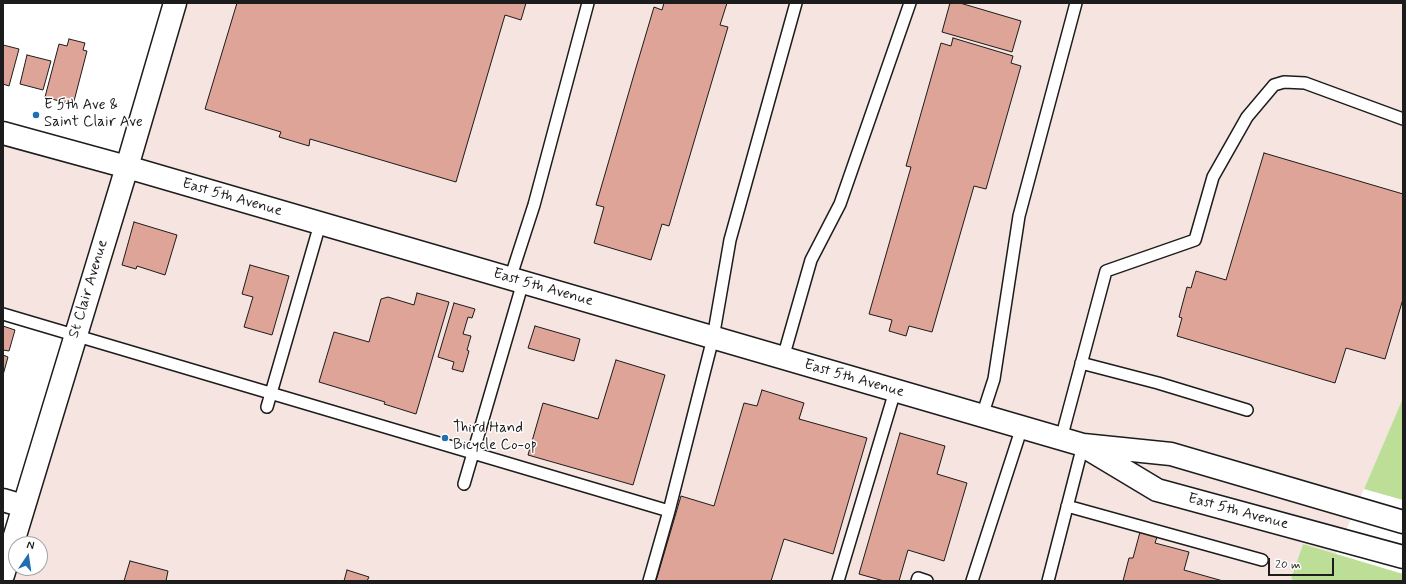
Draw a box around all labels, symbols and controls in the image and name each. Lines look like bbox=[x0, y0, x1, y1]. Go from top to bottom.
place label: E 5th Ave & Saint Clair Ave bbox=[44, 97, 143, 132]
marker: E 5th Ave & Saint Clair Ave bbox=[31, 110, 41, 120]
street label: East 5th Avenue bbox=[180, 175, 284, 221]
street label: St Clair Avenue bbox=[65, 238, 113, 340]
street label: East 5th Avenue bbox=[491, 265, 595, 311]
street label: East 5th Avenue bbox=[802, 356, 906, 402]
place label: Third Hand Bicycle Co-op bbox=[453, 420, 537, 455]
marker: Third Hand Bicycle Co-op bbox=[440, 433, 450, 443]
street label: East 5th Avenue bbox=[1186, 490, 1290, 534]
north arrow bbox=[8, 536, 48, 576]
text: N bbox=[25, 538, 36, 553]
scale bar bbox=[1270, 550, 1336, 576]
text: 20 m bbox=[1275, 557, 1301, 573]

